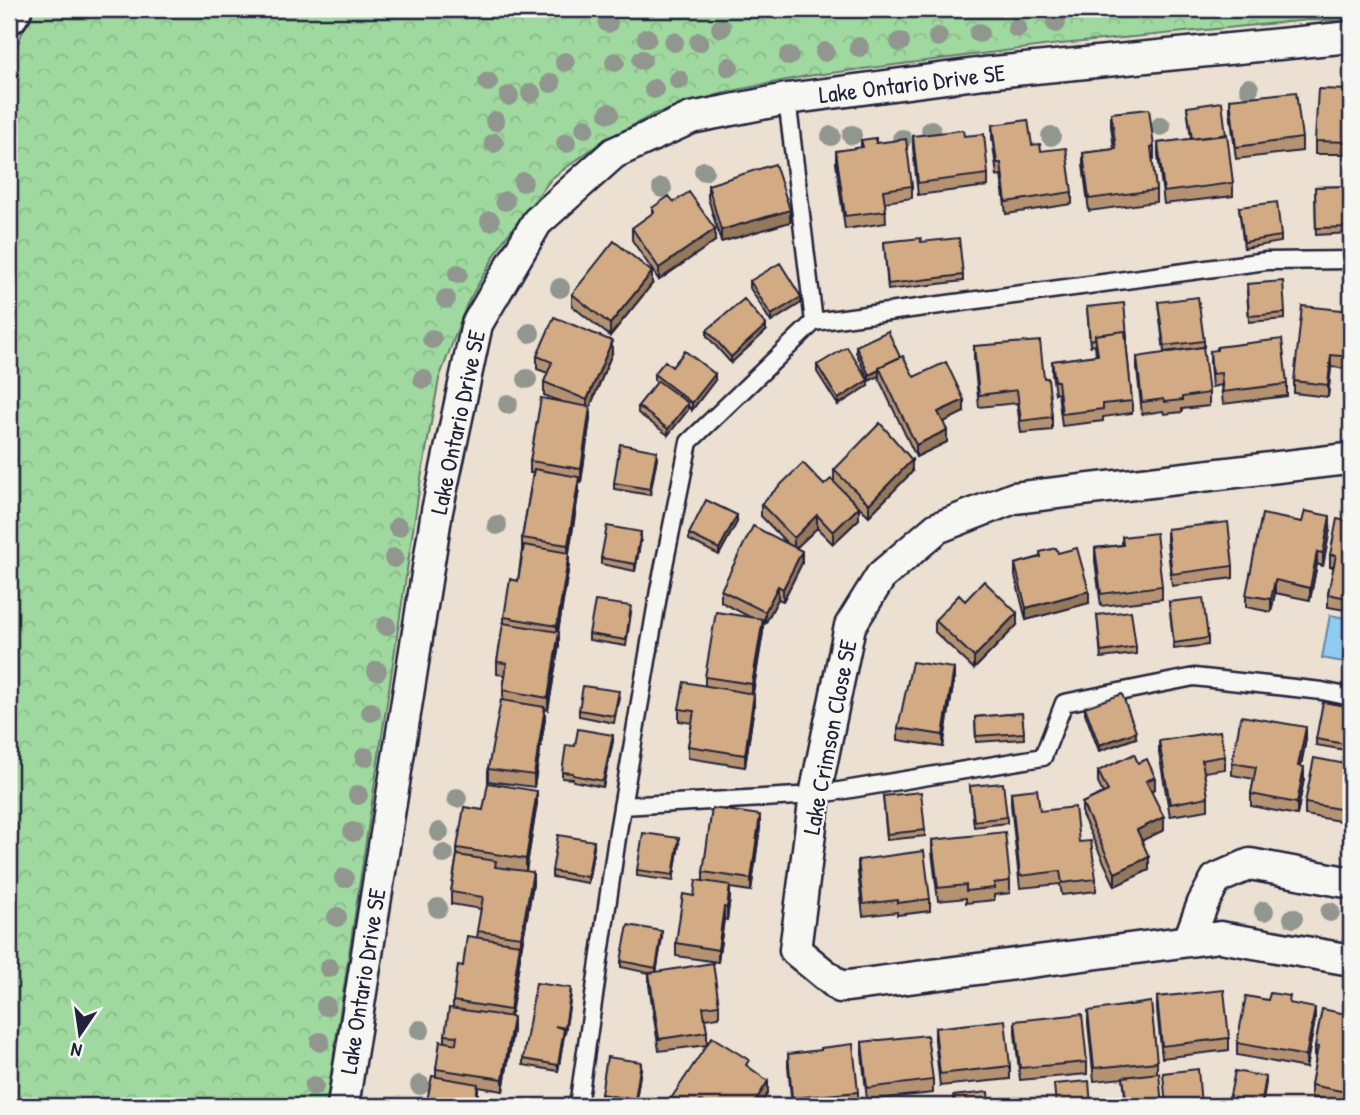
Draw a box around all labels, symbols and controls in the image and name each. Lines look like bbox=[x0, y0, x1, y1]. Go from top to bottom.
street label: Lake Ontario Drive SE bbox=[817, 56, 1007, 110]
street label: Lake Ontario Drive SE bbox=[422, 327, 492, 517]
street label: Lake Crimson Close SE bbox=[794, 636, 864, 837]
street label: Lake Ontario Drive SE bbox=[332, 886, 393, 1076]
north arrow bbox=[46, 1000, 116, 1070]
text: N bbox=[68, 1037, 84, 1064]

